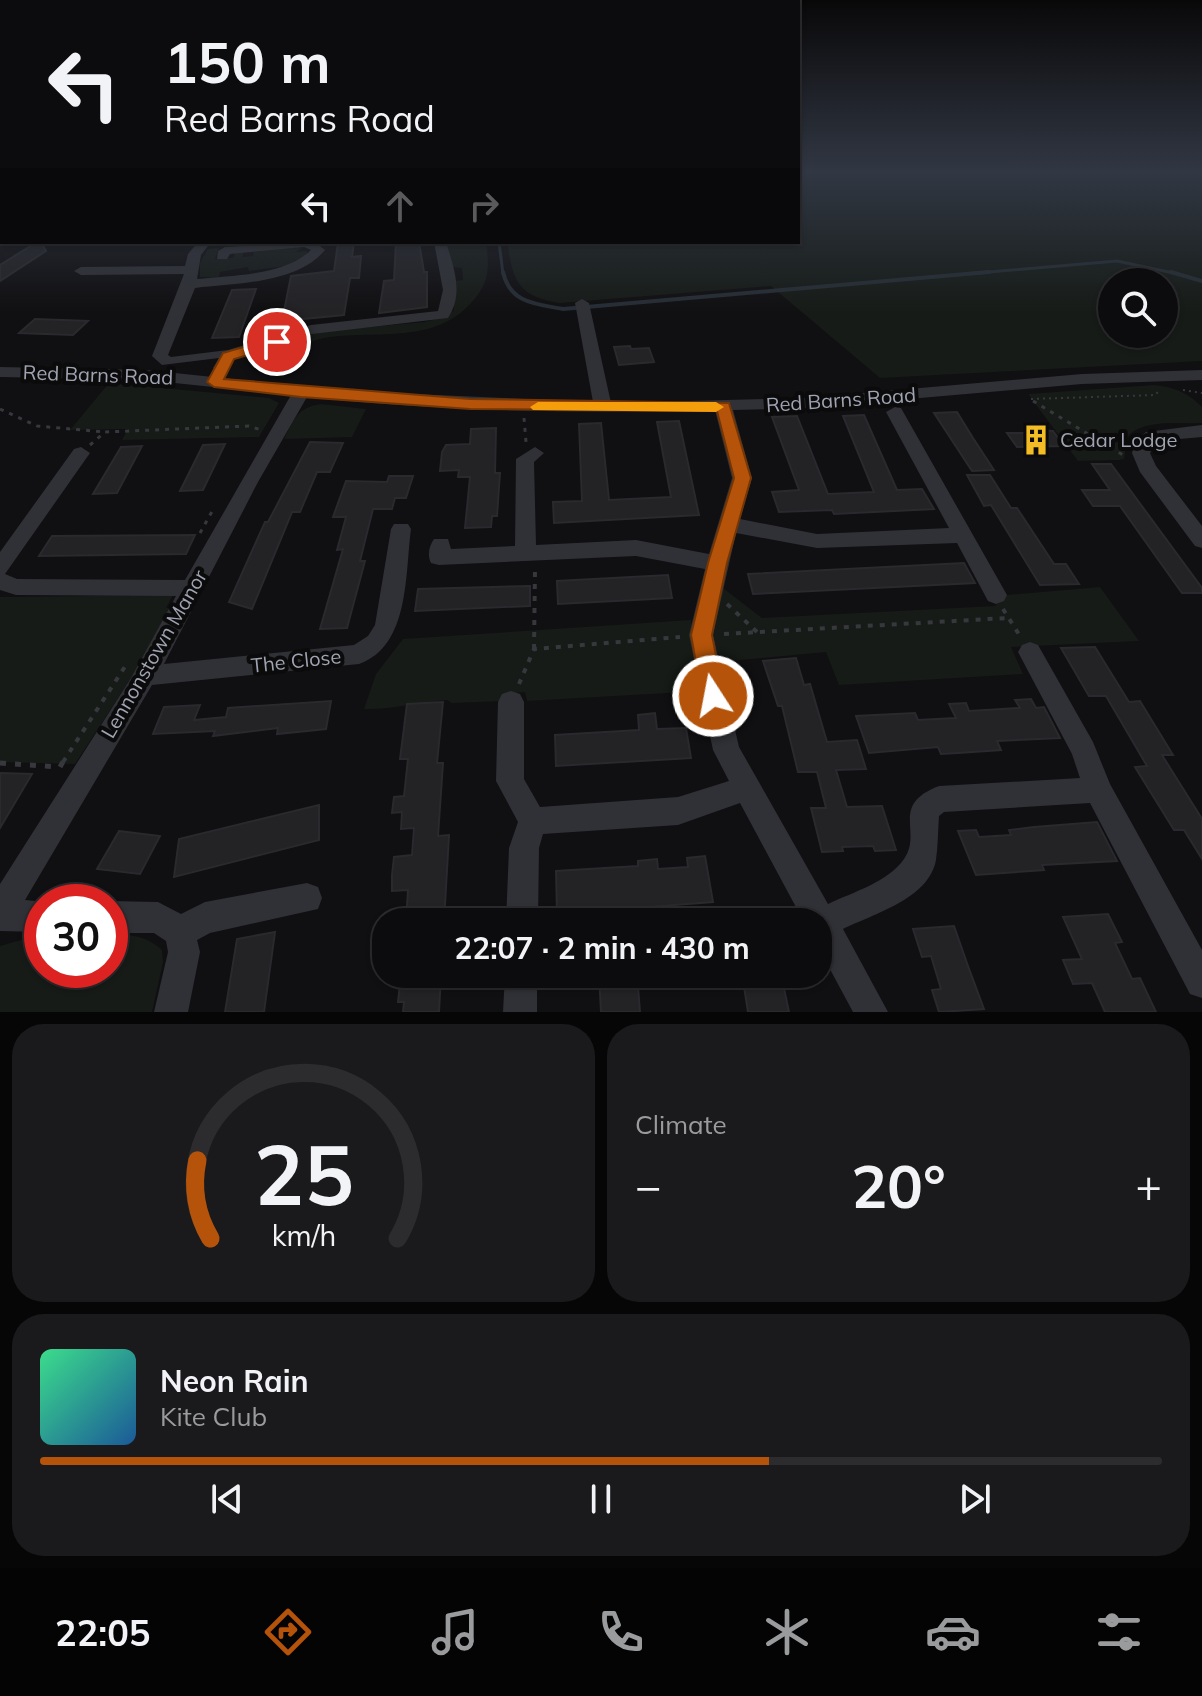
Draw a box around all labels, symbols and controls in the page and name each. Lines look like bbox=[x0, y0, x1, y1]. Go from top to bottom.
text: 150 m bbox=[164, 27, 331, 97]
icon: left bbox=[32, 32, 136, 136]
text: Red Barns Road bbox=[164, 96, 435, 141]
icon: left bbox=[294, 184, 338, 228]
icon: ahead bbox=[378, 184, 422, 228]
icon: right bbox=[462, 184, 506, 228]
map controls bbox=[1098, 268, 1178, 348]
button: search bbox=[1098, 268, 1178, 348]
pin bbox=[243, 308, 311, 376]
icon: arrive bbox=[255, 320, 299, 364]
street label: Red Barns Road bbox=[22, 359, 174, 390]
street label: Red Barns Road bbox=[765, 382, 917, 417]
building icon: Cedar Lodge bbox=[1019, 423, 1053, 457]
place label: Cedar Lodge bbox=[1060, 427, 1178, 452]
street label: Lennonstown Manor bbox=[95, 565, 212, 742]
street label: The Close bbox=[250, 643, 342, 678]
position arrow bbox=[671, 654, 755, 738]
speed limit sign: 30 bbox=[24, 884, 128, 988]
text: 22:07 · 2 min · 430 m bbox=[454, 929, 750, 967]
text: Climate bbox=[635, 1108, 727, 1141]
text: 25 bbox=[254, 1121, 353, 1226]
text: 20° bbox=[851, 1148, 946, 1223]
text: − bbox=[635, 1158, 661, 1213]
text: + bbox=[1136, 1158, 1162, 1213]
text: km/h bbox=[271, 1217, 336, 1253]
text: Neon Rain bbox=[160, 1362, 309, 1400]
text: Kite Club bbox=[160, 1400, 267, 1433]
icon: previous bbox=[205, 1477, 249, 1521]
icon: pause bbox=[579, 1477, 623, 1521]
icon: next bbox=[953, 1477, 997, 1521]
icon: directions bbox=[260, 1604, 316, 1660]
icon: music bbox=[427, 1604, 483, 1660]
icon: phone bbox=[593, 1604, 649, 1660]
icon: climate bbox=[759, 1604, 815, 1660]
icon: car bbox=[925, 1604, 981, 1660]
icon: filters bbox=[1091, 1604, 1147, 1660]
text: 22:05 bbox=[55, 1610, 150, 1655]

